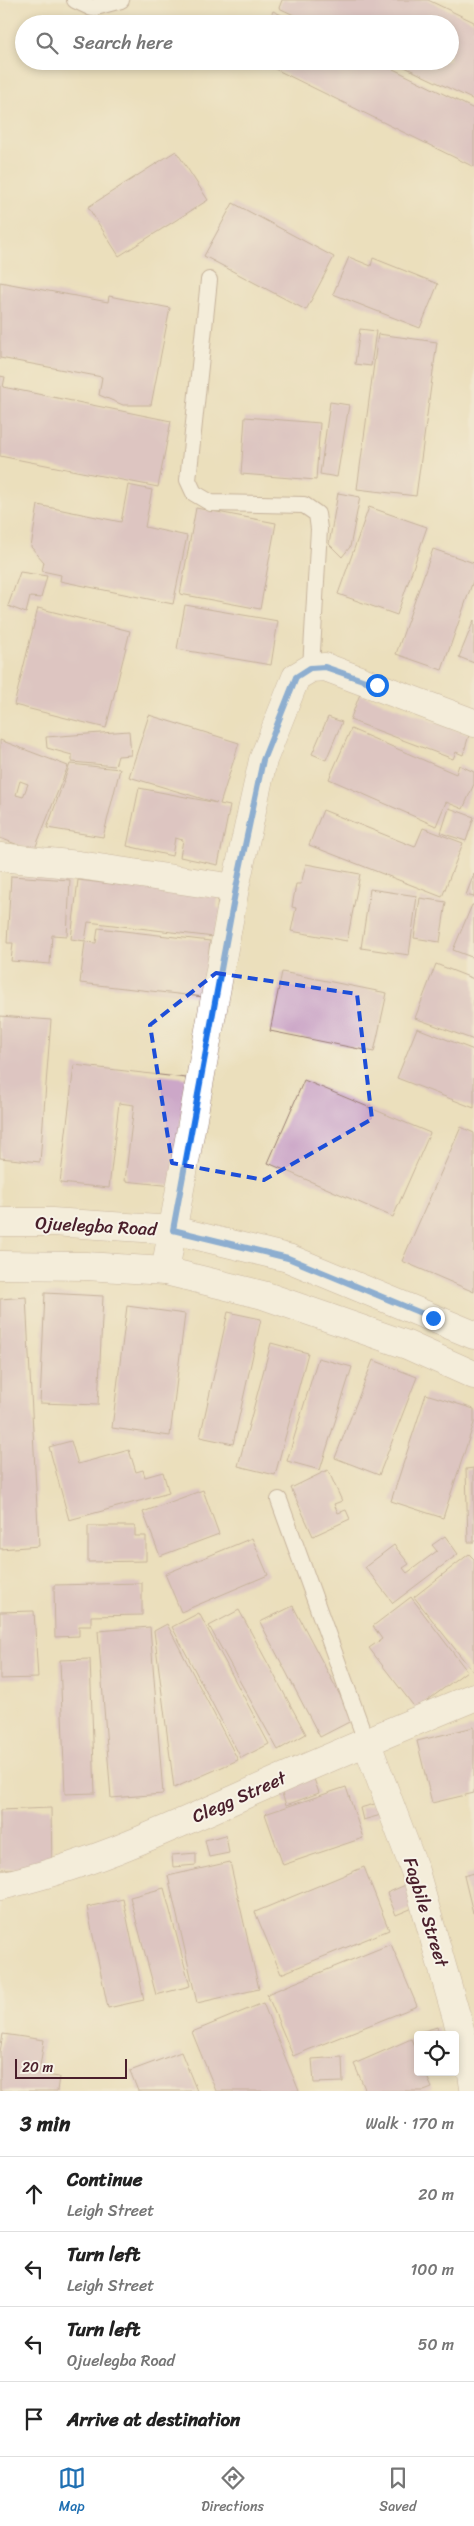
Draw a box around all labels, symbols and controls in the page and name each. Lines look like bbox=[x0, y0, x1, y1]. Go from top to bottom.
search box bbox=[15, 15, 459, 70]
text: Search here bbox=[73, 26, 173, 59]
icon: search bbox=[33, 29, 61, 57]
route start bbox=[366, 674, 389, 697]
street label: Ojuelegba Road bbox=[34, 1207, 159, 1245]
route end bbox=[422, 1307, 445, 1330]
street label: Clegg Street bbox=[186, 1762, 292, 1832]
street label: Fagbile Street bbox=[394, 1853, 458, 1972]
map controls bbox=[414, 2031, 459, 2076]
button: locate bbox=[414, 2031, 459, 2076]
text: 20 m bbox=[22, 2055, 53, 2080]
scale bar bbox=[15, 2056, 128, 2079]
text: 3 min bbox=[20, 2105, 70, 2143]
text: Walk · 170 m bbox=[365, 2109, 454, 2138]
text: Continue bbox=[67, 2163, 143, 2196]
icon: ahead bbox=[20, 2180, 48, 2208]
text: 20 m bbox=[418, 2180, 454, 2209]
text: Leigh Street bbox=[67, 2196, 154, 2225]
text: Turn left bbox=[67, 2238, 140, 2271]
icon: left bbox=[20, 2255, 48, 2283]
text: 100 m bbox=[410, 2255, 454, 2284]
text: Leigh Street bbox=[67, 2271, 154, 2300]
text: Turn left bbox=[67, 2313, 140, 2346]
icon: left bbox=[20, 2330, 48, 2358]
text: 50 m bbox=[418, 2330, 454, 2359]
text: Ojuelegba Road bbox=[67, 2346, 175, 2375]
text: Arrive at destination bbox=[67, 2403, 240, 2436]
icon: arrive bbox=[20, 2405, 48, 2433]
tab: Map bbox=[58, 2464, 86, 2519]
tab: Directions bbox=[201, 2464, 264, 2519]
tab: Saved bbox=[379, 2464, 416, 2519]

